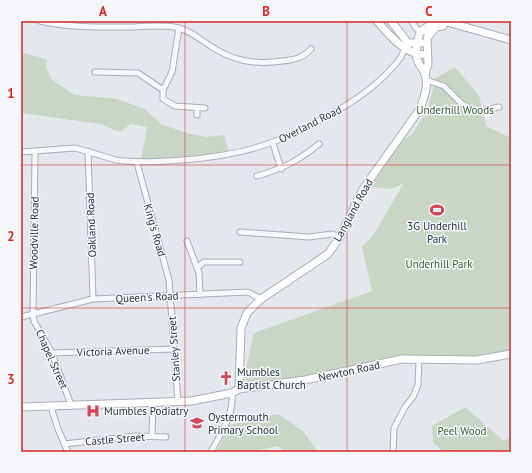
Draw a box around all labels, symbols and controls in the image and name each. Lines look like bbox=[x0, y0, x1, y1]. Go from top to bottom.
text: A bbox=[99, 3, 107, 20]
text: B bbox=[262, 3, 270, 20]
text: C bbox=[425, 3, 433, 20]
text: 1 bbox=[7, 85, 15, 102]
street label: Overland Road bbox=[276, 102, 344, 146]
park label: Underhill Woods bbox=[416, 103, 494, 117]
street label: Langland Road bbox=[330, 176, 376, 244]
street label: Oakland Road bbox=[83, 192, 99, 258]
street label: Woodville Road bbox=[26, 196, 42, 270]
street label: King's Road bbox=[141, 202, 169, 258]
sports icon: 3G Underhill Park bbox=[429, 202, 445, 218]
place label: 3G Underhill Park bbox=[407, 219, 468, 246]
text: 2 bbox=[7, 228, 15, 245]
park label: Underhill Park bbox=[406, 257, 473, 271]
street label: Queen's Road bbox=[115, 288, 179, 306]
street label: Stanley Street bbox=[165, 316, 183, 382]
street label: Chapel Street bbox=[33, 327, 71, 391]
street label: Victoria Avenue bbox=[75, 343, 150, 359]
street label: Newton Road bbox=[317, 358, 381, 384]
place label: Mumbles Baptist Church bbox=[237, 365, 306, 392]
church icon: Mumbles Baptist Church bbox=[218, 370, 234, 386]
text: 3 bbox=[7, 371, 15, 388]
hospital icon: Mumbles Podiatry bbox=[85, 403, 101, 419]
place label: Mumbles Podiatry bbox=[104, 404, 189, 418]
place label: Oystermouth Primary School bbox=[208, 410, 279, 437]
school or university icon: Oystermouth Primary School bbox=[189, 415, 205, 431]
park label: Peel Wood bbox=[437, 424, 487, 438]
street label: Castle Street bbox=[85, 429, 146, 449]

